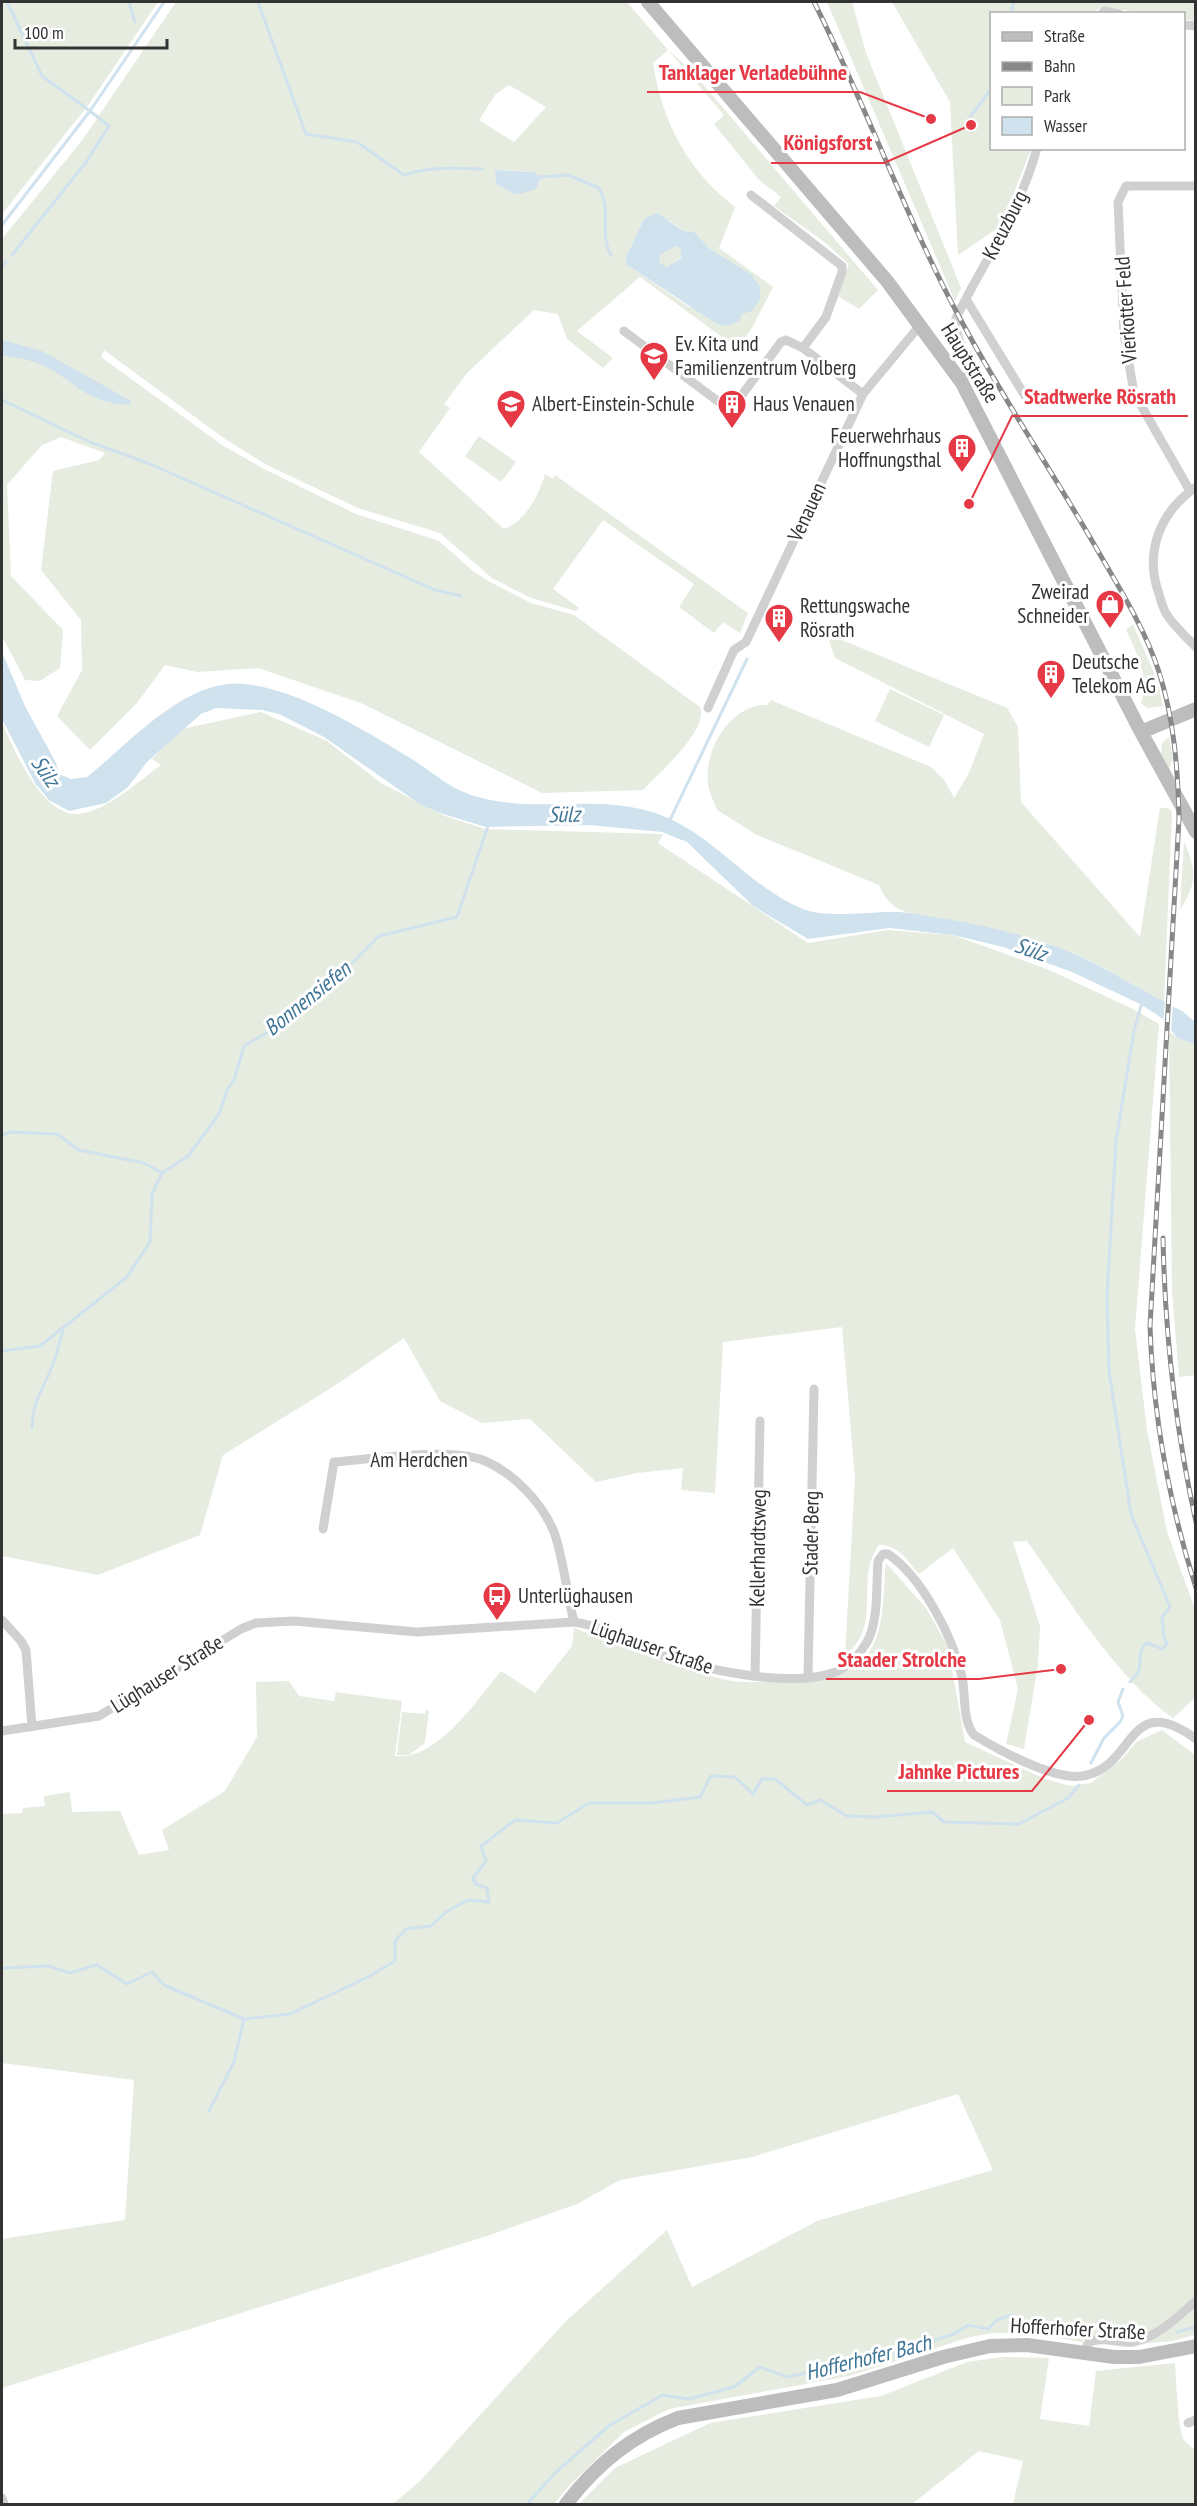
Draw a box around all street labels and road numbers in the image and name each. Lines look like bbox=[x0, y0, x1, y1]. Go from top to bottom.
street label: Kreuzburg bbox=[976, 186, 1033, 264]
street label: Vierkotter Feld bbox=[1108, 256, 1143, 365]
street label: Hauptstraße bbox=[935, 318, 1006, 408]
street label: Venauen bbox=[781, 478, 832, 546]
street label: Am Herdchen bbox=[370, 1446, 468, 1473]
street label: Kellerhardtsweg bbox=[743, 1489, 772, 1607]
street label: Stader Berg bbox=[796, 1490, 825, 1575]
street label: Lüghauser Straße bbox=[587, 1613, 717, 1680]
street label: Lüghauser Straße bbox=[106, 1628, 228, 1719]
street label: Hofferhofer Straße bbox=[1010, 2311, 1146, 2346]

